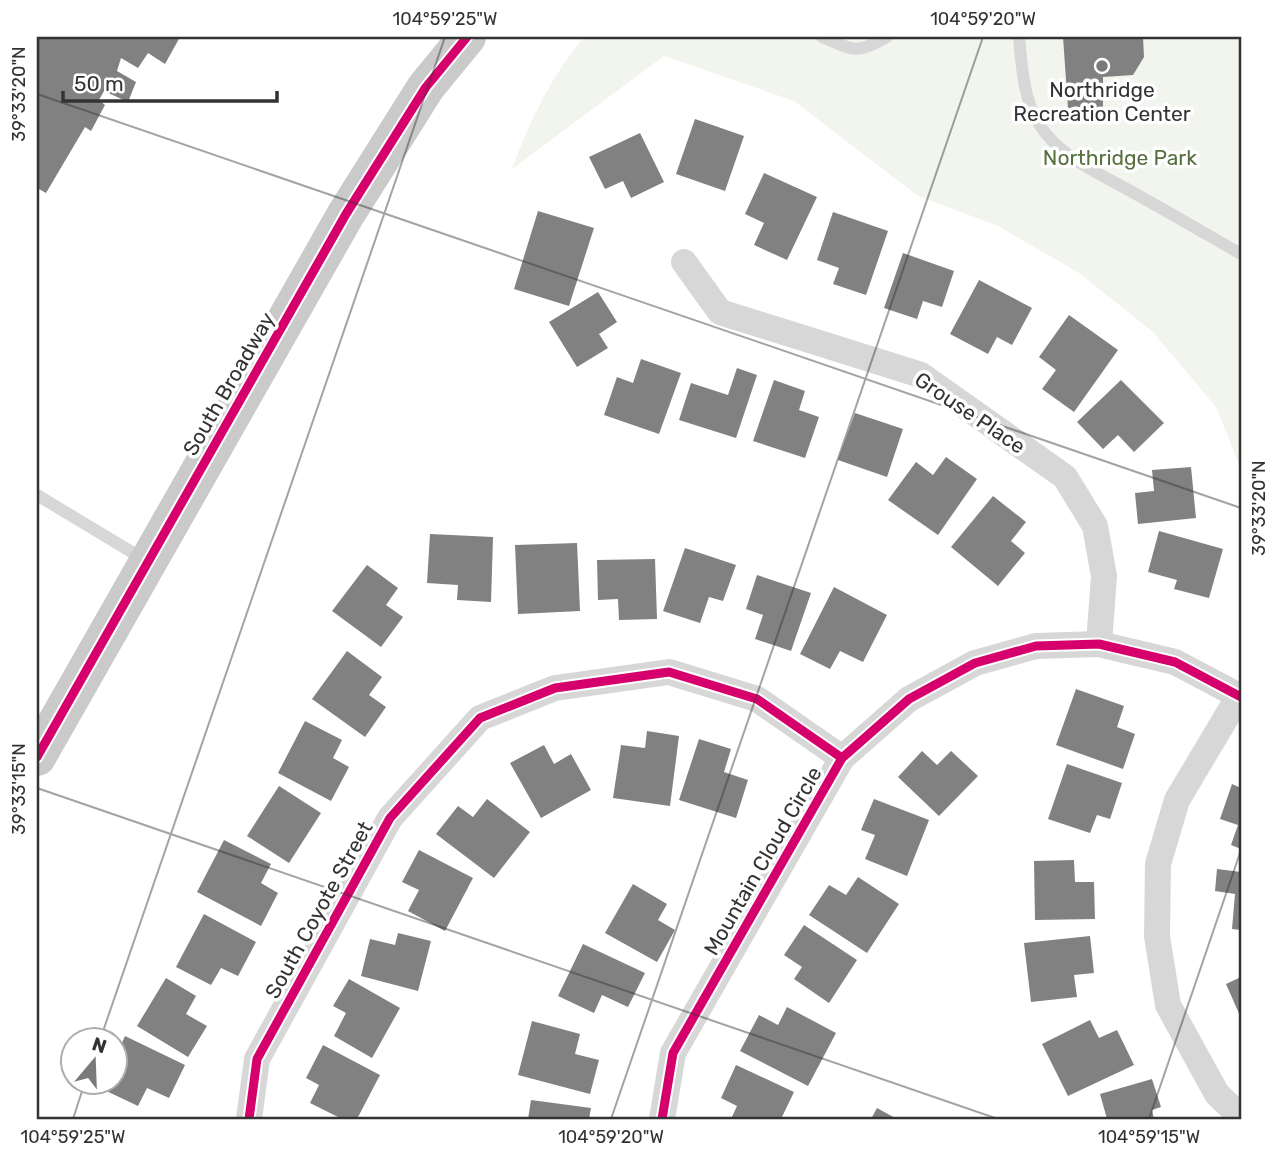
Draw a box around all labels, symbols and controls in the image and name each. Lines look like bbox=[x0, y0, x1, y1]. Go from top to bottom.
text: 104°59'25"W bbox=[393, 8, 498, 30]
text: 104°59'20"W bbox=[930, 8, 1036, 30]
text: 39°33'20"N bbox=[8, 46, 30, 142]
marker: Northridge Recreation Center bbox=[1094, 58, 1110, 74]
scale bar bbox=[63, 60, 276, 104]
text: 50 m bbox=[74, 71, 124, 96]
place label: Northridge Recreation Center bbox=[1013, 77, 1191, 126]
park label: Northridge Park bbox=[1043, 145, 1197, 170]
street label: South Broadway bbox=[177, 307, 280, 460]
street label: Grouse Place bbox=[910, 366, 1030, 459]
text: 39°33'20"N bbox=[1248, 460, 1270, 556]
text: 39°33'15"N bbox=[8, 743, 30, 835]
street label: Mountain Cloud Circle bbox=[698, 762, 827, 959]
street label: South Coyote Street bbox=[260, 817, 378, 1003]
north arrow bbox=[60, 1026, 130, 1096]
text: N bbox=[89, 1032, 110, 1058]
text: 104°59'25"W bbox=[21, 1126, 126, 1148]
text: 104°59'20"W bbox=[558, 1126, 664, 1148]
text: 104°59'15"W bbox=[1098, 1126, 1200, 1148]

